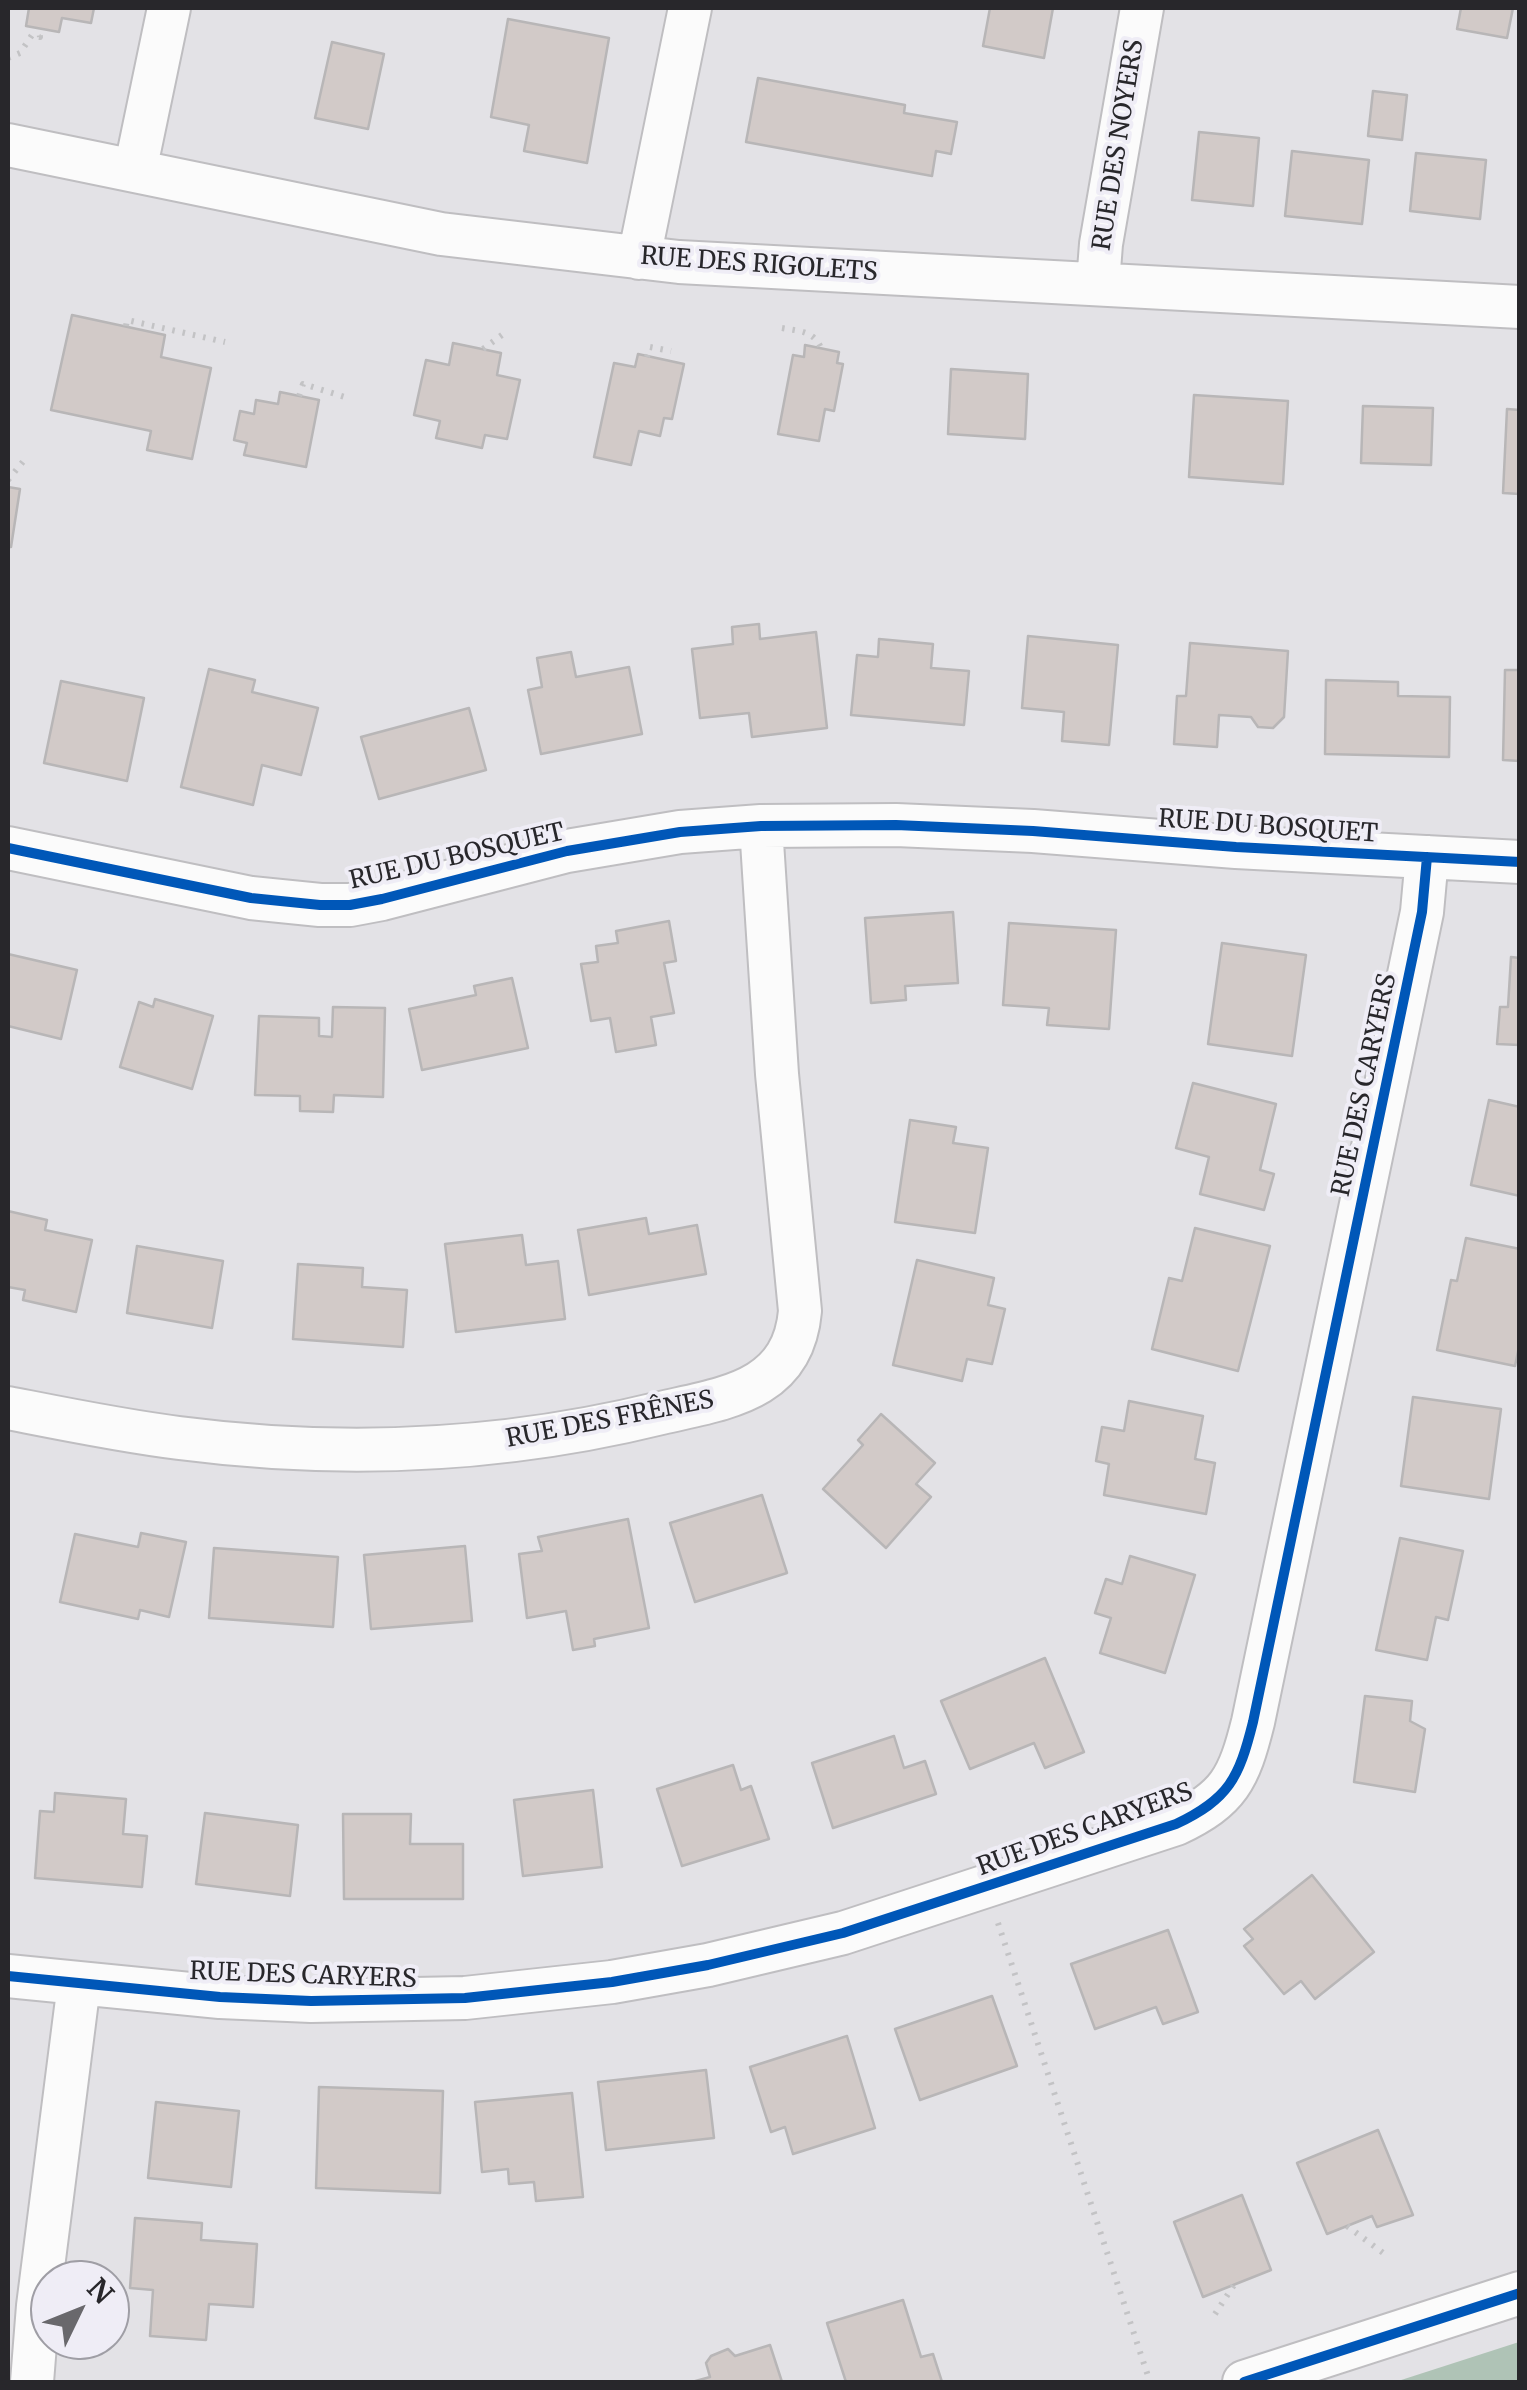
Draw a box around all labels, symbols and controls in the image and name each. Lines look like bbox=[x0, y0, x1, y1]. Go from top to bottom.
street label: RUE DES NOYERS bbox=[1088, 37, 1150, 253]
street label: RUE DES RIGOLETS bbox=[639, 242, 879, 288]
street label: RUE DU BOSQUET bbox=[1157, 804, 1379, 850]
street label: RUE DU BOSQUET bbox=[346, 818, 568, 896]
street label: RUE DES CARYERS bbox=[1327, 971, 1403, 1199]
street label: RUE DES FRÊNES bbox=[504, 1385, 716, 1455]
street label: RUE DES CARYERS bbox=[973, 1777, 1197, 1883]
street label: RUE DES CARYERS bbox=[189, 1957, 417, 1995]
north arrow bbox=[30, 2260, 130, 2360]
text: N bbox=[80, 2271, 121, 2311]

